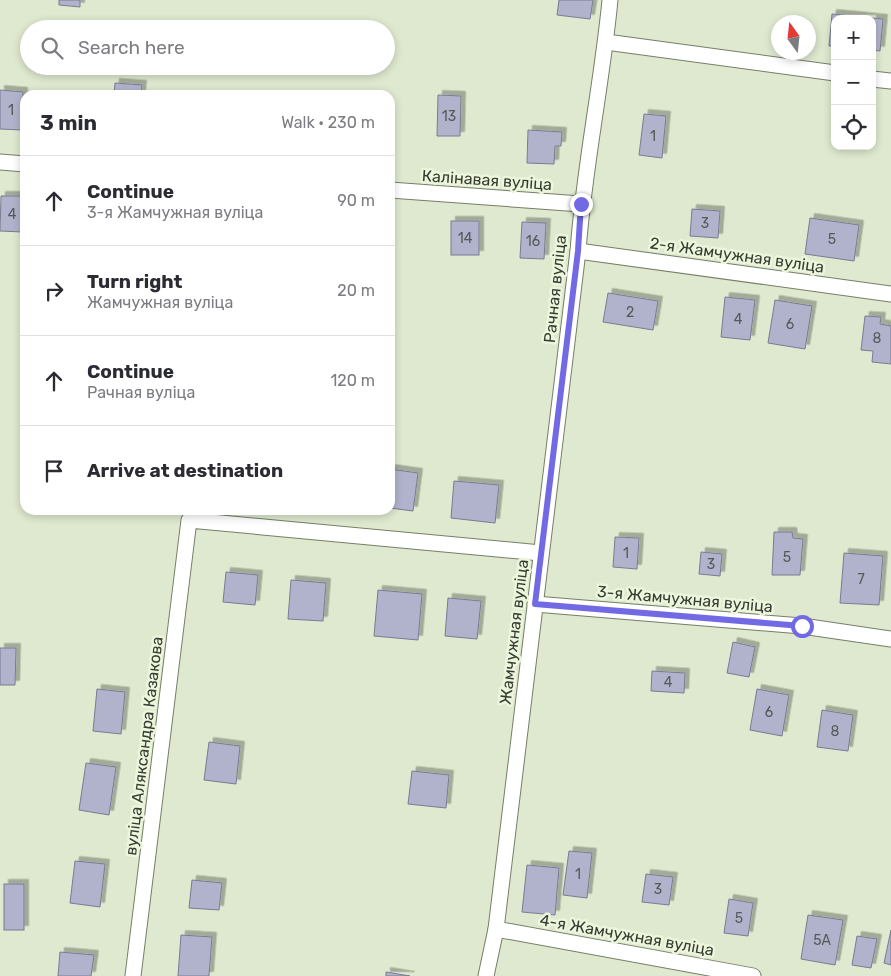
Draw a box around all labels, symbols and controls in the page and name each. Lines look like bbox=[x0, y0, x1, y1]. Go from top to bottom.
north arrow bbox=[771, 15, 816, 60]
map controls bbox=[831, 15, 876, 150]
button: + bbox=[831, 15, 876, 60]
search box bbox=[20, 20, 395, 75]
icon: search bbox=[38, 34, 66, 62]
text: Search here bbox=[78, 36, 185, 59]
button: − bbox=[831, 60, 876, 105]
house number: 1 bbox=[8, 102, 14, 119]
button: locate bbox=[831, 105, 876, 150]
house number: 13 bbox=[442, 108, 456, 125]
text: 3 min bbox=[40, 110, 97, 135]
text: Walk · 230 m bbox=[281, 113, 375, 132]
house number: 1 bbox=[650, 128, 656, 145]
street label: Калінавая вуліца bbox=[421, 166, 553, 194]
text: Continue bbox=[87, 180, 174, 203]
icon: ahead bbox=[40, 187, 68, 215]
text: 90 m bbox=[337, 191, 375, 210]
route end bbox=[570, 193, 593, 216]
text: 3-я Жамчужная вуліца bbox=[87, 203, 263, 222]
house number: 4 bbox=[8, 206, 17, 223]
house number: 3 bbox=[701, 215, 709, 232]
house number: 14 bbox=[458, 230, 473, 247]
house number: 5 bbox=[828, 231, 836, 248]
house number: 16 bbox=[526, 233, 540, 250]
street label: 2-я Жамчужная вуліца bbox=[649, 233, 825, 277]
street label: Рачная вуліца bbox=[540, 234, 570, 344]
text: Turn right bbox=[87, 270, 182, 293]
icon: right bbox=[40, 277, 68, 305]
text: 20 m bbox=[337, 281, 375, 300]
text: Жамчужная вуліца bbox=[87, 293, 233, 312]
house number: 2 bbox=[626, 304, 634, 321]
house number: 4 bbox=[734, 311, 743, 328]
house number: 6 bbox=[786, 316, 794, 333]
house number: 8 bbox=[873, 330, 882, 347]
text: Continue bbox=[87, 360, 174, 383]
icon: ahead bbox=[40, 367, 68, 395]
text: 120 m bbox=[330, 371, 375, 390]
text: Рачная вуліца bbox=[87, 383, 195, 402]
icon: arrive bbox=[40, 457, 68, 485]
text: Arrive at destination bbox=[87, 459, 283, 482]
house number: 1 bbox=[623, 545, 629, 562]
house number: 5 bbox=[783, 549, 791, 566]
house number: 3 bbox=[707, 556, 715, 573]
street label: Жамчужная вуліца bbox=[496, 558, 532, 706]
house number: 7 bbox=[857, 571, 865, 588]
street label: 3-я Жамчужная вуліца bbox=[596, 582, 774, 616]
route start bbox=[791, 615, 814, 638]
street label: вуліца Аляксандра Казакова bbox=[121, 635, 167, 857]
house number: 4 bbox=[664, 674, 673, 691]
house number: 6 bbox=[765, 704, 773, 721]
house number: 8 bbox=[831, 723, 840, 740]
house number: 1 bbox=[575, 866, 581, 883]
house number: 3 bbox=[654, 881, 662, 898]
street label: 4-я Жамчужная вуліца bbox=[538, 910, 716, 960]
house number: 5 bbox=[735, 910, 743, 927]
house number: 5А bbox=[813, 932, 831, 949]

